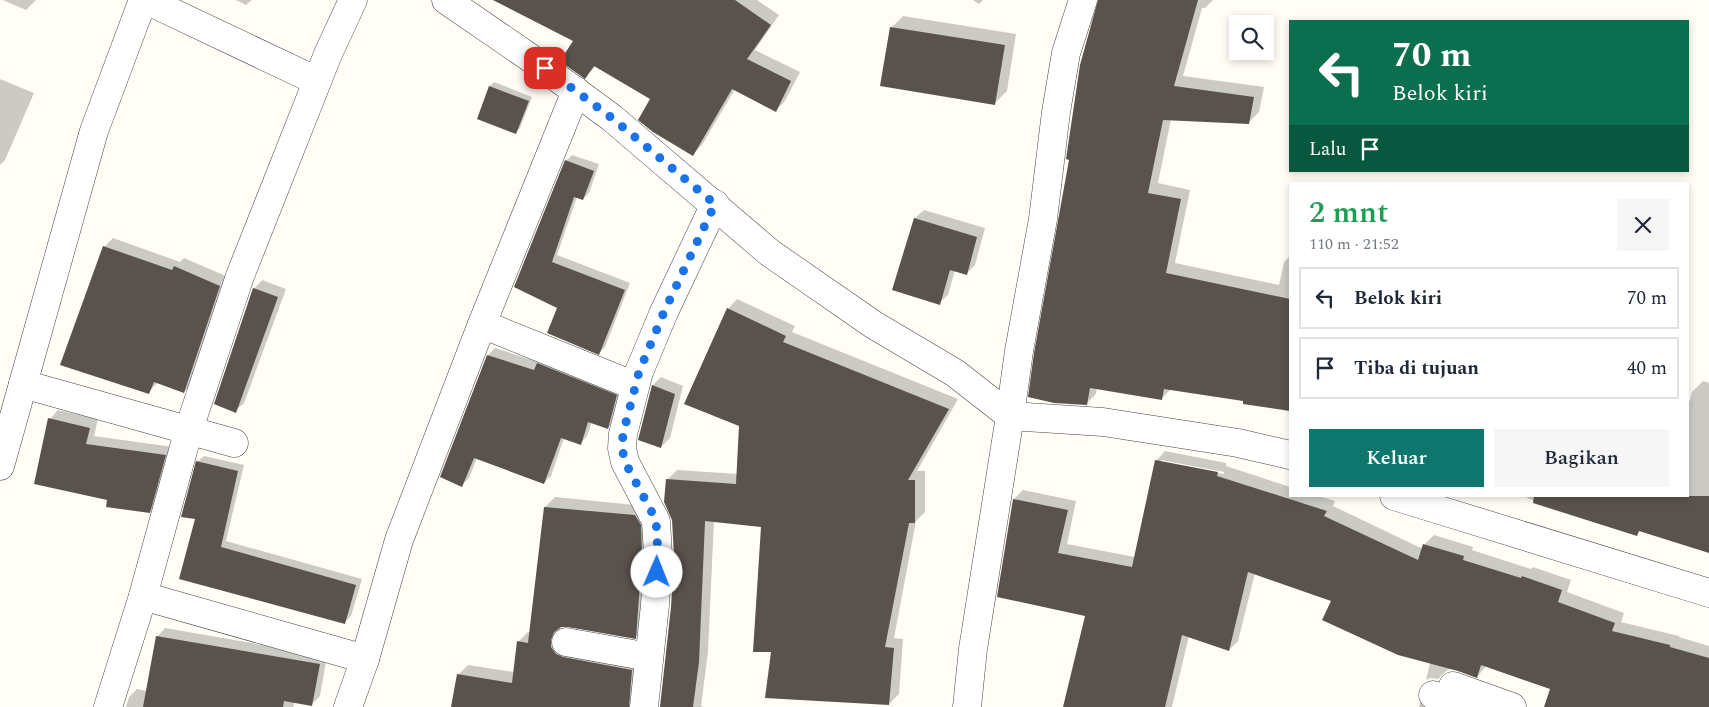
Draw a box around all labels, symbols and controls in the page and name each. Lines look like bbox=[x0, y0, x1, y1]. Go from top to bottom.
map controls bbox=[1229, 15, 1274, 60]
button: search bbox=[1229, 15, 1274, 60]
text: 70 m bbox=[1392, 29, 1472, 82]
icon: left bbox=[1309, 40, 1374, 105]
pin bbox=[524, 47, 566, 89]
icon: arrive bbox=[531, 54, 559, 82]
text: Belok kiri bbox=[1392, 77, 1488, 110]
text: Lalu bbox=[1309, 135, 1346, 164]
icon: arrive bbox=[1356, 135, 1384, 163]
text: 2 mnt bbox=[1309, 190, 1388, 236]
button: close bbox=[1617, 199, 1669, 251]
text: 110 m · 21:52 bbox=[1309, 232, 1399, 256]
icon: left bbox=[1311, 284, 1339, 312]
text: Belok kiri bbox=[1354, 284, 1442, 313]
text: 70 m bbox=[1627, 284, 1667, 313]
icon: arrive bbox=[1311, 354, 1339, 382]
text: Tiba di tujuan bbox=[1354, 354, 1479, 383]
text: 40 m bbox=[1627, 354, 1667, 383]
button: Keluar bbox=[1309, 429, 1484, 487]
button: Bagikan bbox=[1494, 429, 1669, 487]
position arrow bbox=[630, 545, 682, 597]

